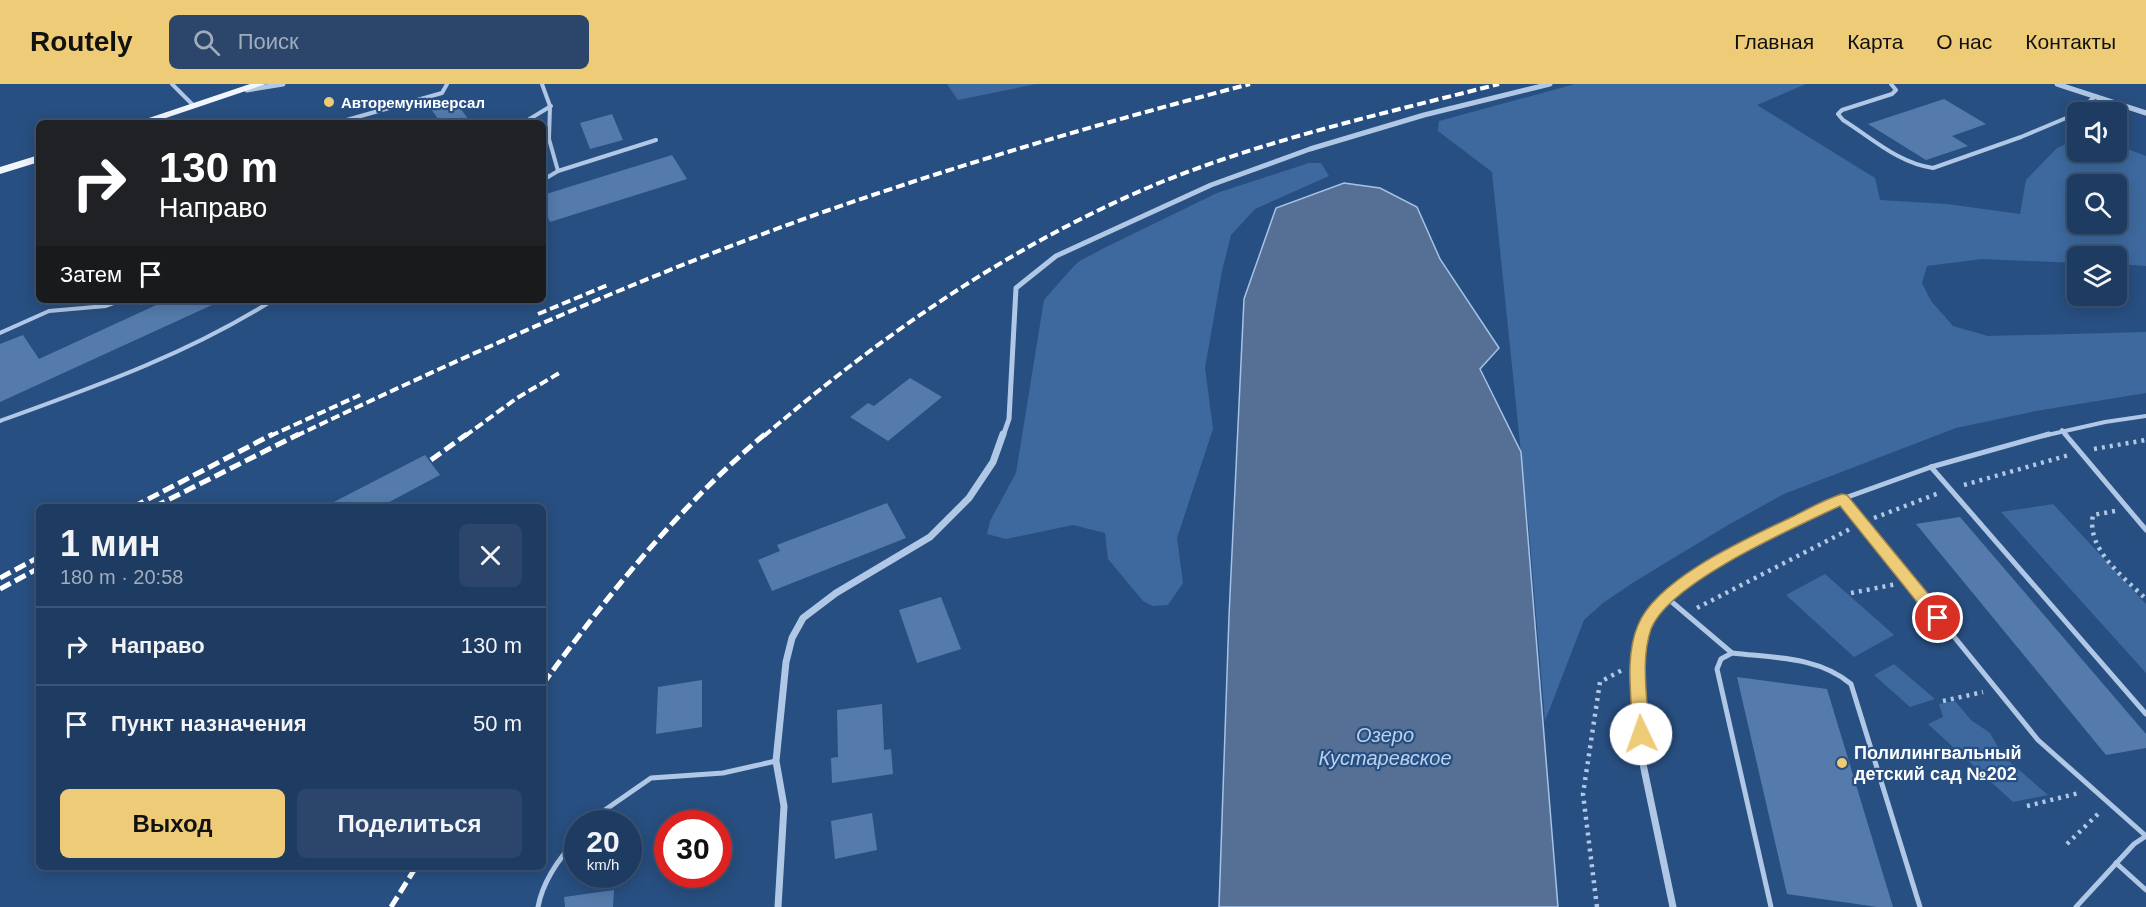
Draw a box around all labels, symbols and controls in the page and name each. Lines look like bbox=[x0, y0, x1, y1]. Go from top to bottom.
search box bbox=[169, 15, 589, 69]
text: Routely bbox=[30, 26, 133, 57]
icon: search bbox=[190, 26, 223, 59]
text: Поиск bbox=[238, 29, 299, 54]
text: Главная bbox=[1734, 30, 1814, 53]
text: Карта bbox=[1847, 30, 1903, 53]
text: О нас bbox=[1936, 30, 1992, 53]
text: Контакты bbox=[2025, 30, 2116, 53]
place label: Авторемуниверсал bbox=[341, 94, 485, 111]
marker: Авторемуниверсал bbox=[322, 95, 336, 109]
map controls bbox=[2067, 102, 2127, 306]
button: sound bbox=[2067, 102, 2127, 162]
icon: right bbox=[60, 144, 138, 222]
text: 130 m bbox=[159, 144, 278, 191]
button: search bbox=[2067, 174, 2127, 234]
text: Направо bbox=[159, 193, 267, 223]
button: layers bbox=[2067, 246, 2127, 306]
icon: arrive bbox=[134, 258, 167, 291]
text: Затем bbox=[60, 262, 122, 287]
text: 1 мин bbox=[60, 523, 161, 564]
button: close bbox=[459, 524, 522, 587]
text: 180 m · 20:58 bbox=[60, 566, 183, 588]
pin bbox=[1912, 592, 1963, 643]
icon: arrive bbox=[1921, 601, 1954, 634]
icon: right bbox=[60, 630, 93, 663]
text: Направо bbox=[111, 633, 205, 658]
text: 130 m bbox=[461, 633, 522, 658]
position arrow bbox=[1609, 702, 1673, 766]
icon: arrive bbox=[60, 708, 93, 741]
text: Пункт назначения bbox=[111, 711, 307, 736]
text: 50 m bbox=[473, 711, 522, 736]
water label: Озеро Кустаревское bbox=[1318, 724, 1452, 769]
place label: Полилингвальный детский сад №202 bbox=[1854, 743, 2022, 784]
marker: Полилингвальный детский сад №202 bbox=[1835, 756, 1849, 770]
button: Выход bbox=[60, 789, 285, 858]
button: Поделиться bbox=[297, 789, 522, 858]
speed limit sign: 30 bbox=[654, 810, 732, 888]
text: 20 bbox=[586, 825, 620, 858]
text: km/h bbox=[587, 856, 619, 873]

